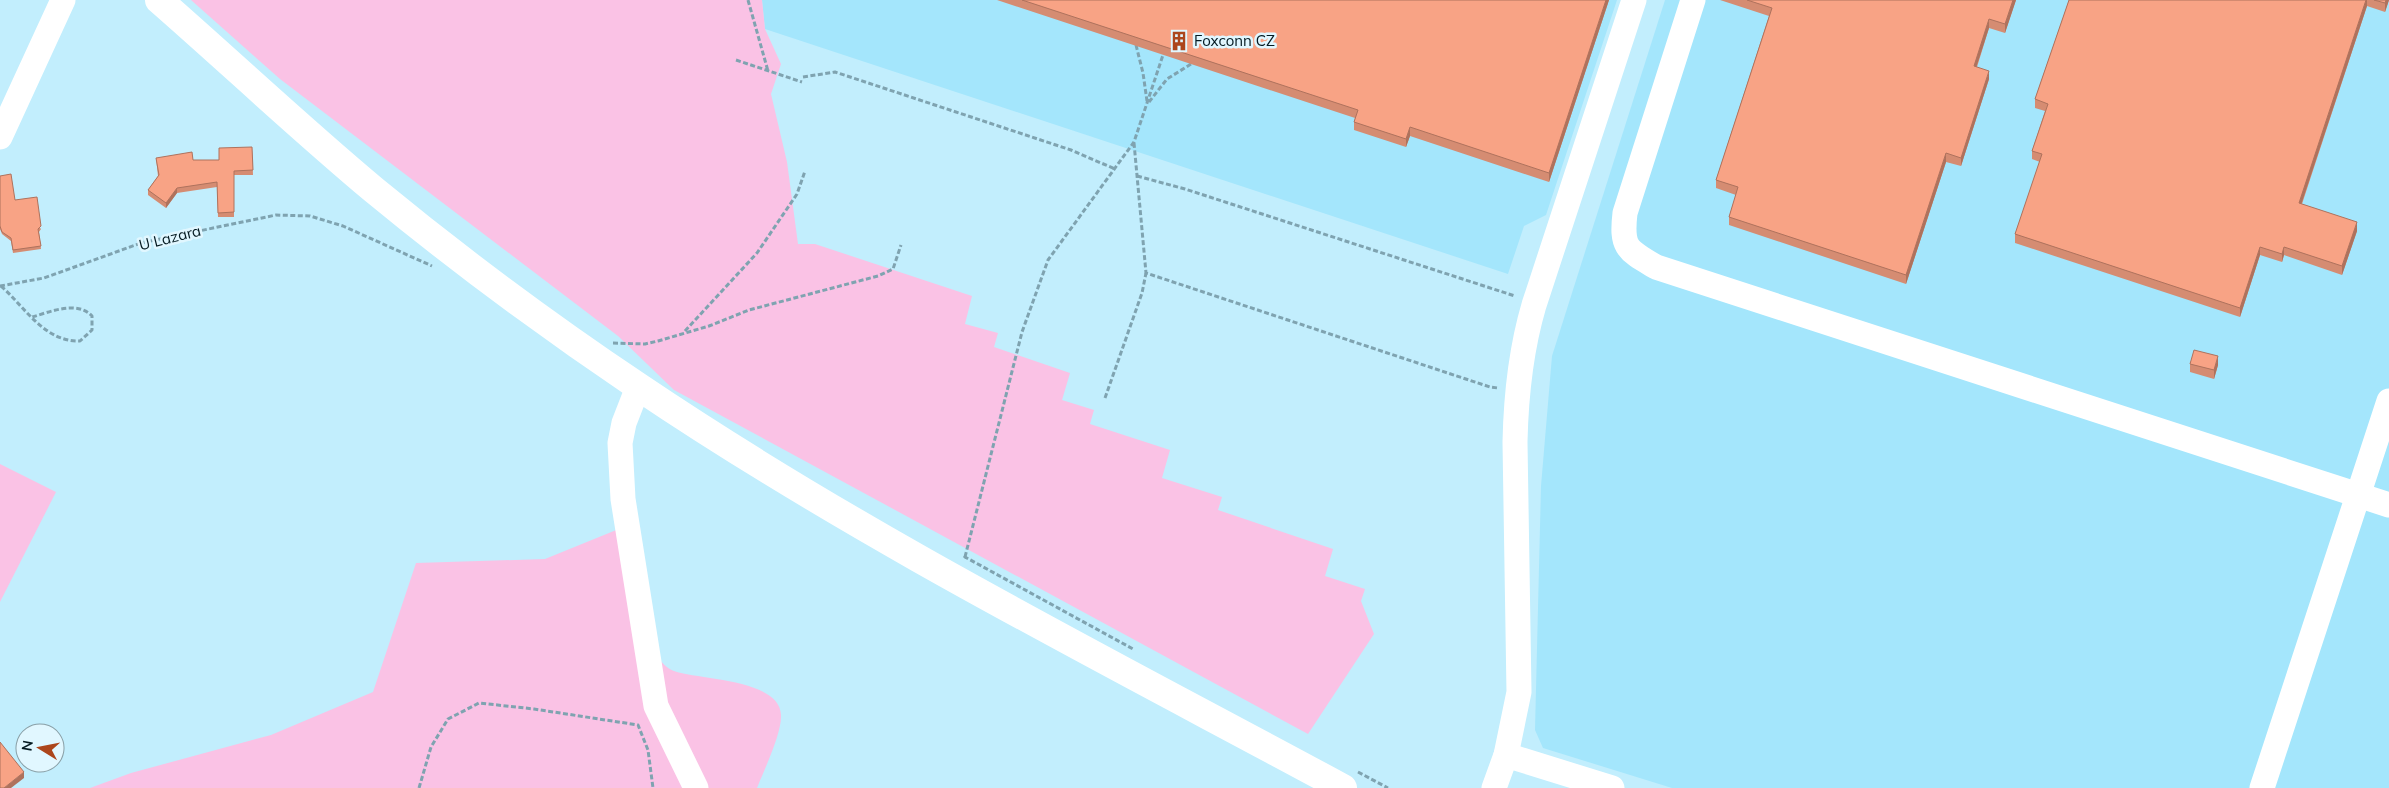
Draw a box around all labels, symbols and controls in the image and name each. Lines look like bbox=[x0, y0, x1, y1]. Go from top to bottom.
building icon: Foxconn CZ bbox=[1168, 30, 1190, 52]
place label: Foxconn CZ bbox=[1194, 31, 1275, 50]
street label: U Lazara bbox=[137, 221, 203, 254]
north arrow bbox=[15, 723, 65, 773]
text: N bbox=[17, 739, 37, 753]

